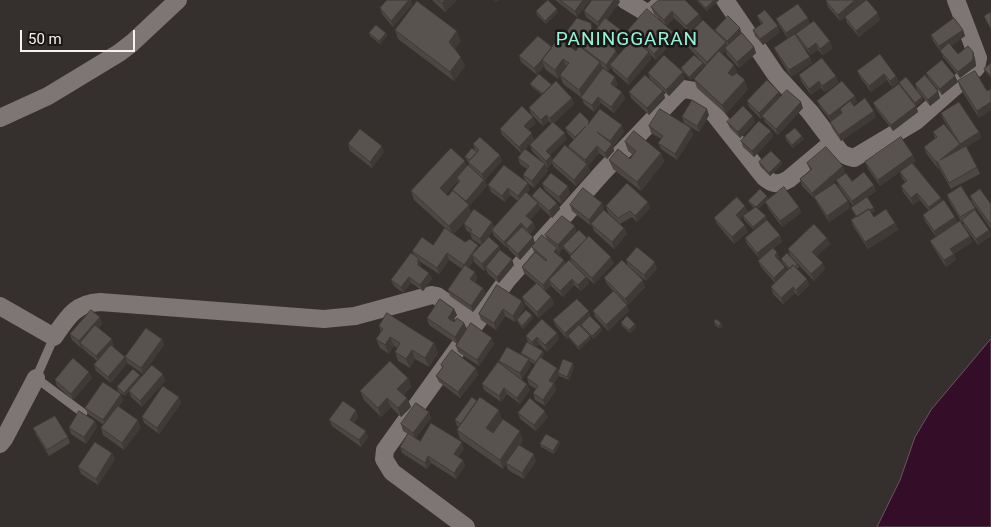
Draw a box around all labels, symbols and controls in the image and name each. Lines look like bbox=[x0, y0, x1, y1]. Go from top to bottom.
scale bar bbox=[22, 20, 138, 52]
district label: PANINGGARAN bbox=[554, 29, 700, 51]
text: 50 m bbox=[28, 30, 62, 48]

